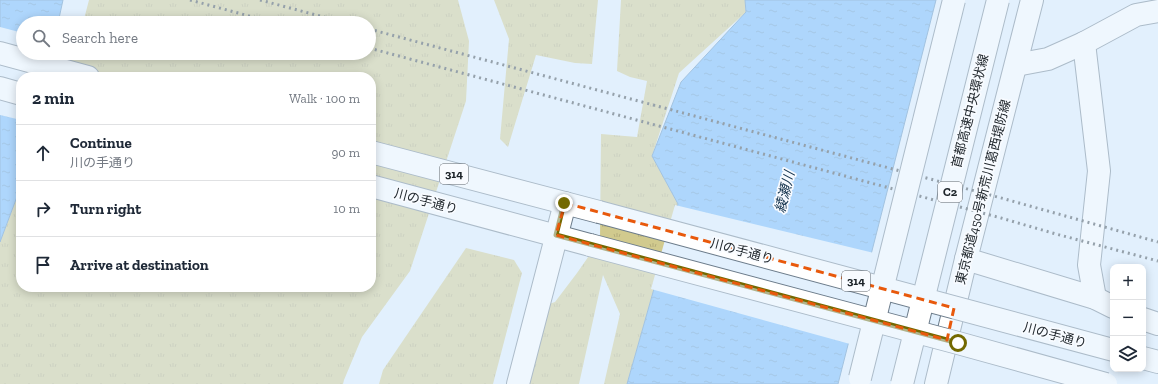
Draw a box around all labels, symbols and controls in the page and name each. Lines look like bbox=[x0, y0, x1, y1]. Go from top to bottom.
search box bbox=[16, 16, 376, 60]
icon: search bbox=[30, 27, 52, 49]
text: Search here bbox=[62, 29, 138, 47]
street label: 首都高速中央環状線 bbox=[949, 52, 991, 170]
text: 2 min bbox=[32, 88, 74, 108]
text: Walk · 100 m bbox=[289, 91, 360, 106]
street label: 東京都道450号新荒川葛西堤防線 bbox=[953, 98, 1013, 286]
text: Continue bbox=[70, 134, 132, 152]
icon: ahead bbox=[32, 142, 54, 164]
text: 90 m bbox=[331, 145, 360, 160]
text: 川の手通り bbox=[70, 155, 135, 170]
road number: 314 bbox=[440, 164, 468, 184]
water label: 綾瀬川 bbox=[772, 168, 799, 214]
road number: C2 bbox=[938, 182, 962, 202]
street label: 川の手通り bbox=[393, 185, 459, 217]
route end bbox=[555, 194, 573, 212]
icon: right bbox=[32, 198, 54, 220]
text: Turn right bbox=[70, 200, 141, 218]
text: 10 m bbox=[333, 201, 360, 216]
street label: 川の手通り bbox=[709, 235, 775, 267]
icon: arrive bbox=[32, 254, 54, 276]
text: Arrive at destination bbox=[70, 256, 209, 274]
map controls bbox=[1110, 264, 1146, 372]
button: + bbox=[1110, 264, 1146, 300]
road number: 314 bbox=[842, 271, 870, 291]
button: − bbox=[1110, 300, 1146, 336]
street label: 川の手通り bbox=[1022, 319, 1088, 351]
route start bbox=[949, 334, 967, 352]
button: layers bbox=[1110, 336, 1146, 372]

